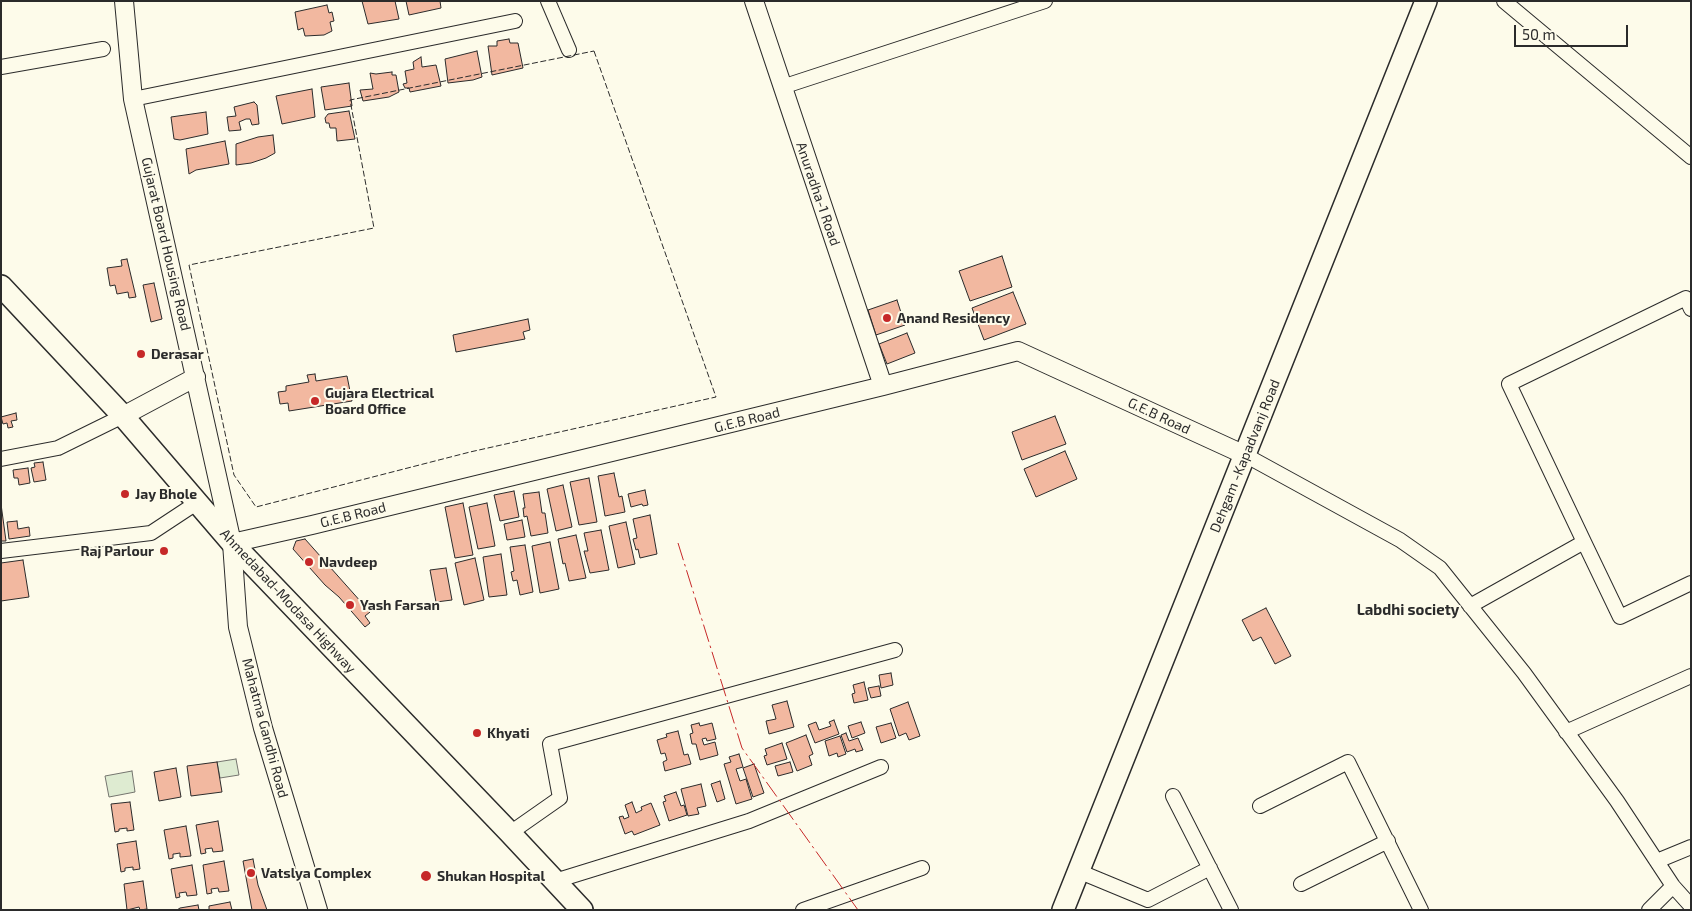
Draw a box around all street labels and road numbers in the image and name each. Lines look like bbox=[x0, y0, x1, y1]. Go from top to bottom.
street label: Anuradha-1 Road bbox=[792, 140, 844, 248]
street label: Gujarat Board Housing Road bbox=[138, 155, 194, 333]
street label: Dehgam -Kapadvanj Road bbox=[1207, 377, 1283, 535]
street label: G.E.B Road bbox=[1125, 394, 1193, 438]
street label: G.E.B Road bbox=[712, 404, 782, 436]
street label: G.E.B Road bbox=[318, 499, 388, 531]
street label: Ahmedabad-Modasa Highway bbox=[217, 525, 359, 677]
street label: Mahatma Gandhi Road bbox=[238, 656, 292, 800]

